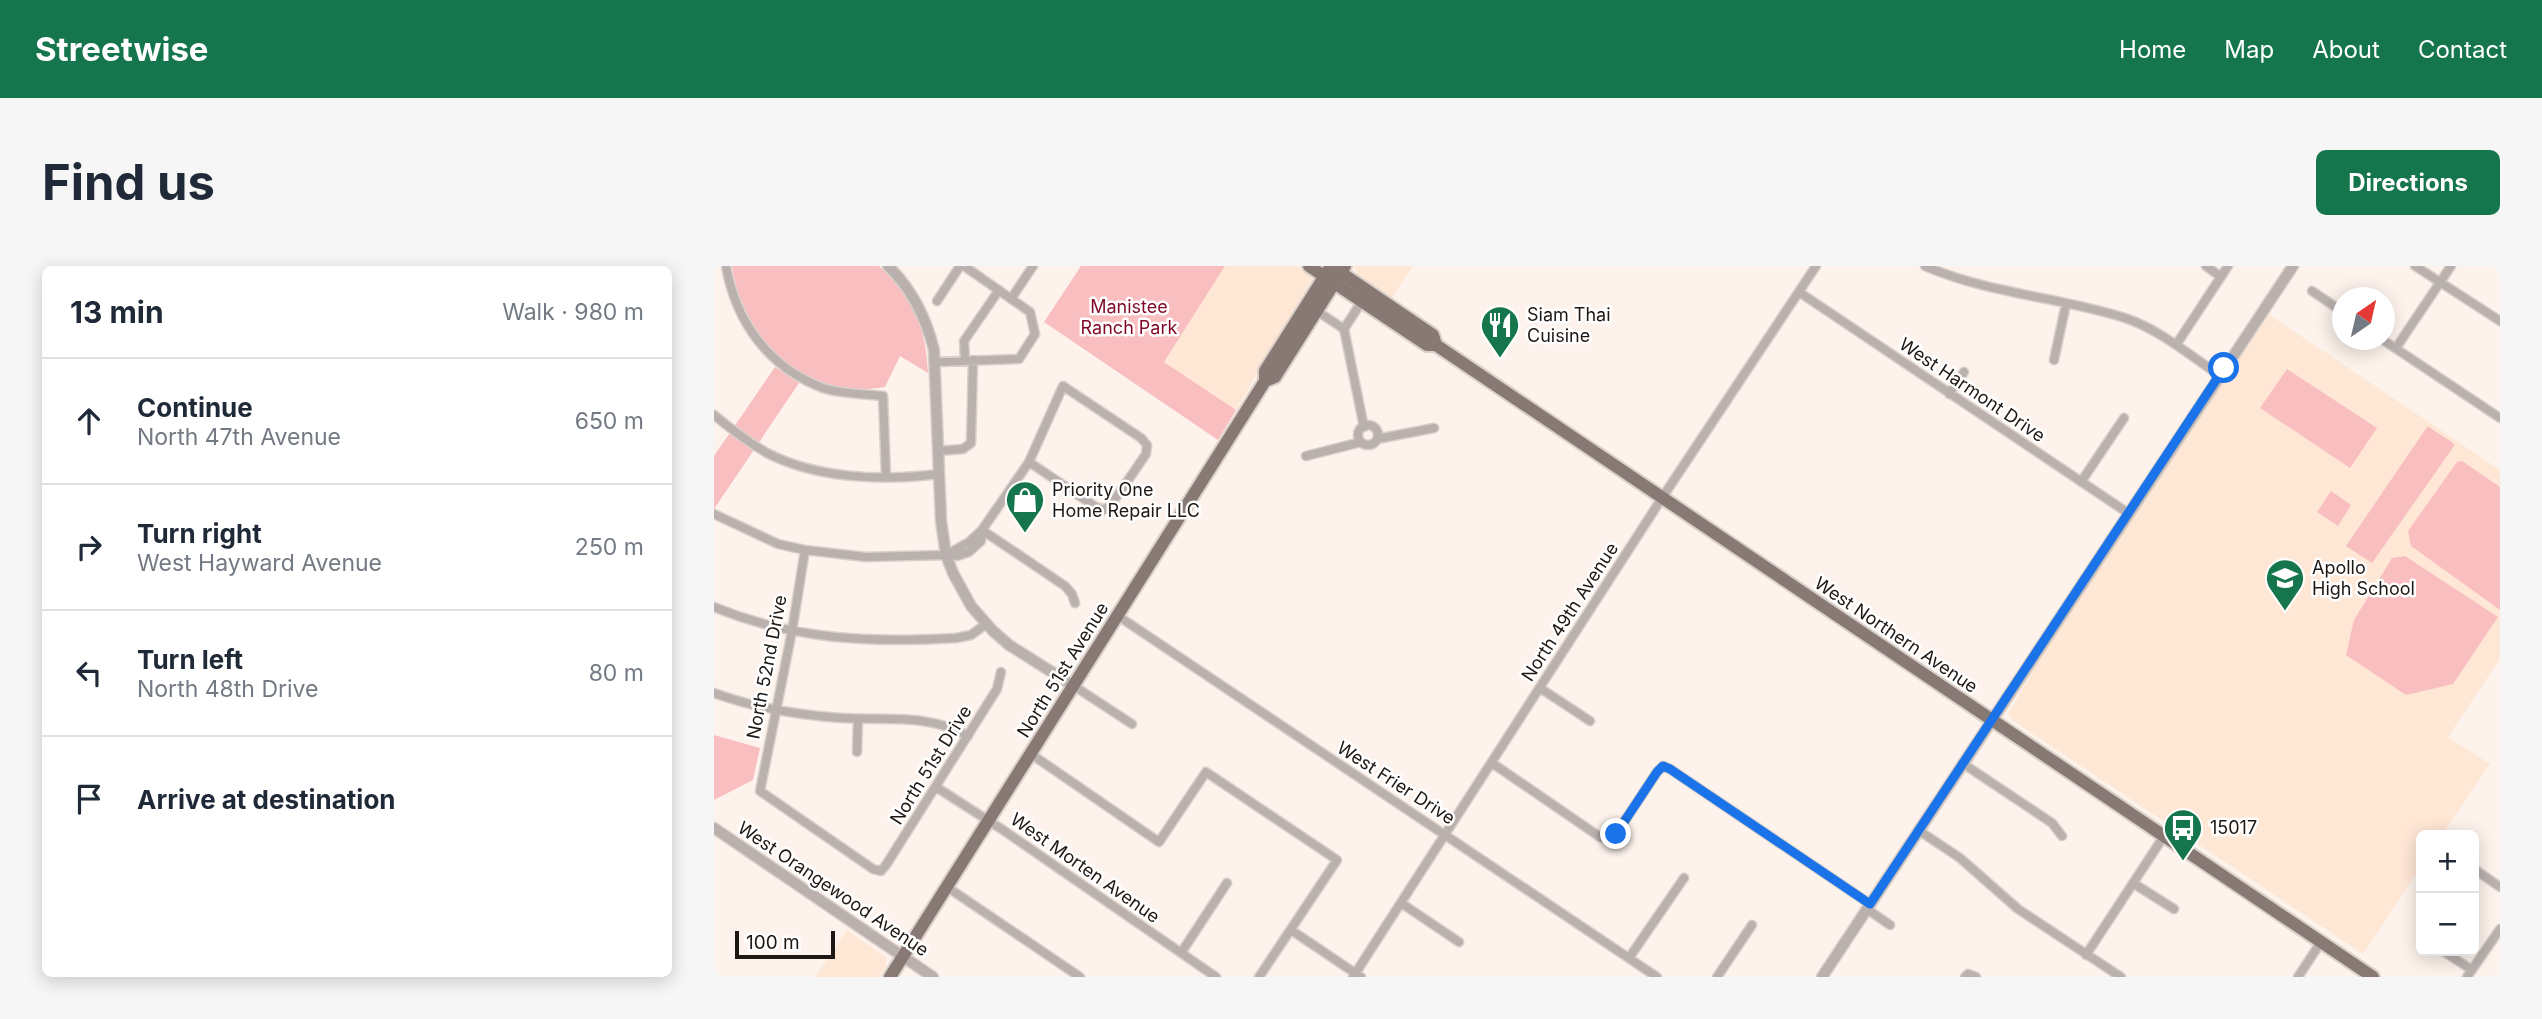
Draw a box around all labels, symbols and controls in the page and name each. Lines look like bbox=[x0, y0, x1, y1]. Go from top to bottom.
text: Streetwise bbox=[35, 29, 209, 69]
text: Home bbox=[2119, 35, 2186, 64]
text: Map bbox=[2224, 35, 2274, 64]
text: About bbox=[2312, 35, 2380, 64]
text: Contact bbox=[2418, 35, 2507, 64]
button: Directions bbox=[2316, 150, 2500, 215]
text: Find us bbox=[42, 153, 215, 212]
north arrow bbox=[2332, 287, 2395, 350]
text: 13 min bbox=[70, 294, 164, 330]
park label: Manistee Ranch Park bbox=[1081, 296, 1177, 338]
text: Walk · 980 m bbox=[502, 298, 644, 326]
restaurant icon: Siam Thai Cuisine bbox=[1479, 304, 1521, 359]
place label: Siam Thai Cuisine bbox=[1527, 304, 1611, 346]
street label: West Harmont Drive bbox=[1895, 333, 2049, 446]
route start bbox=[2208, 352, 2239, 383]
text: Continue bbox=[137, 392, 253, 423]
icon: ahead bbox=[70, 402, 108, 440]
text: 650 m bbox=[575, 407, 644, 435]
text: North 47th Avenue bbox=[137, 423, 341, 451]
shop icon: Priority One Home Repair LLC bbox=[1004, 479, 1046, 534]
place label: Priority One Home Repair LLC bbox=[1052, 479, 1200, 521]
text: Turn right bbox=[137, 518, 262, 549]
icon: right bbox=[70, 528, 108, 566]
text: 250 m bbox=[575, 533, 644, 561]
street label: North 49th Avenue bbox=[1517, 539, 1622, 685]
text: West Hayward Avenue bbox=[137, 549, 382, 577]
school or university icon: Apollo High School bbox=[2264, 557, 2306, 612]
place label: Apollo High School bbox=[2312, 557, 2415, 599]
street label: West Northern Avenue bbox=[1811, 572, 1982, 697]
street label: North 52nd Drive bbox=[742, 593, 791, 741]
street label: North 51st Avenue bbox=[1013, 598, 1113, 741]
text: Turn left bbox=[137, 644, 243, 675]
icon: left bbox=[70, 654, 108, 692]
text: 80 m bbox=[589, 659, 644, 687]
text: North 48th Drive bbox=[137, 675, 318, 703]
street label: North 51st Drive bbox=[886, 701, 976, 828]
street label: West Frier Drive bbox=[1333, 737, 1459, 829]
icon: arrive bbox=[70, 780, 108, 818]
text: Arrive at destination bbox=[137, 784, 396, 815]
bus stop icon: 15017 bbox=[2162, 807, 2204, 862]
street label: West Morten Avenue bbox=[1007, 808, 1164, 927]
street label: West Orangewood Avenue bbox=[734, 817, 933, 960]
place label: 15017 bbox=[2210, 817, 2257, 838]
route end bbox=[1600, 818, 1631, 849]
map controls bbox=[2416, 830, 2479, 956]
button: + bbox=[2416, 830, 2479, 893]
button: − bbox=[2416, 893, 2479, 956]
scale bar bbox=[735, 928, 835, 960]
text: 100 m bbox=[746, 931, 800, 954]

